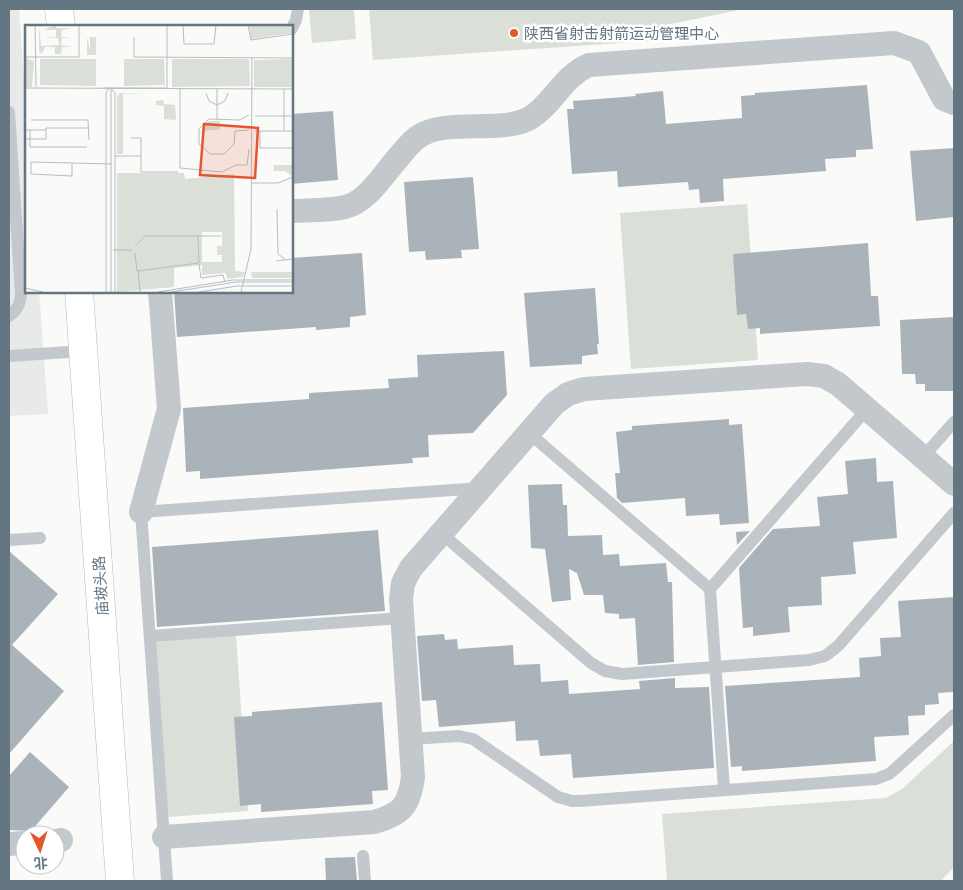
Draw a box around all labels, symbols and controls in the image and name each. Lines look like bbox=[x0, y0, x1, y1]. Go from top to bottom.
place label: 陕西省射击射箭运动管理中心 bbox=[524, 24, 719, 42]
inset map bbox=[25, 25, 292, 292]
marker: 陕西省射击射箭运动管理中心 bbox=[508, 27, 520, 39]
street label: 庙坡头路 bbox=[89, 555, 111, 617]
north arrow bbox=[15, 825, 65, 875]
text: 北 bbox=[33, 854, 49, 872]

